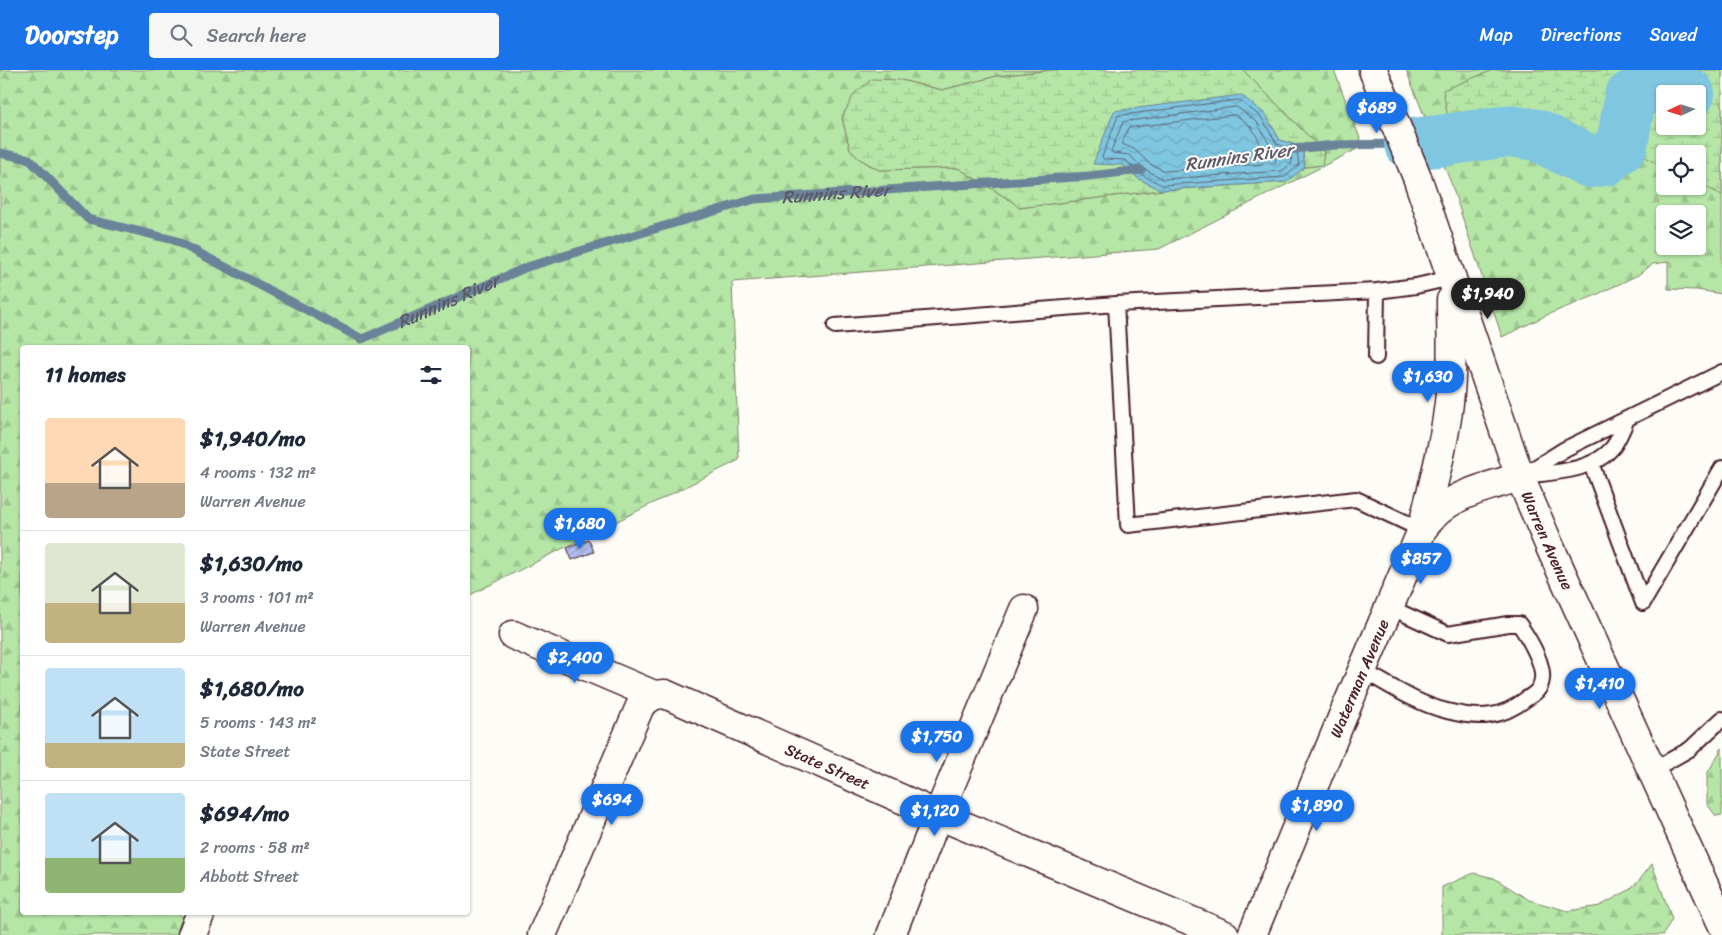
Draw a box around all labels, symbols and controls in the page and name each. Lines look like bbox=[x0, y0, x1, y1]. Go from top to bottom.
search box bbox=[149, 13, 499, 58]
text: Doorstep bbox=[25, 14, 119, 56]
text: Search here bbox=[207, 19, 307, 52]
text: Map bbox=[1480, 19, 1513, 51]
text: Directions bbox=[1541, 19, 1622, 51]
text: Saved bbox=[1650, 19, 1697, 51]
icon: search bbox=[167, 21, 195, 49]
north arrow bbox=[1656, 85, 1706, 135]
map controls bbox=[1656, 85, 1706, 255]
pin: $689 bbox=[1347, 92, 1407, 134]
text: $689 bbox=[1357, 93, 1397, 122]
water label: Runnins River bbox=[1183, 133, 1299, 180]
button: locate bbox=[1656, 145, 1706, 195]
water label: Runnins River bbox=[781, 173, 895, 213]
button: layers bbox=[1656, 205, 1706, 255]
water label: Runnins River bbox=[392, 263, 508, 338]
pin: $1,940 bbox=[1447, 278, 1529, 320]
text: $1,940 bbox=[1462, 279, 1514, 308]
text: 11 homes bbox=[45, 356, 126, 394]
pin: $1,630 bbox=[1387, 360, 1469, 403]
icon: filters bbox=[417, 361, 445, 389]
text: $1,630 bbox=[1403, 362, 1453, 391]
text: $1,940/mo bbox=[200, 420, 305, 458]
icon: home bbox=[85, 438, 145, 498]
text: 4 rooms · 132 m² bbox=[200, 458, 316, 487]
street label: Warren Avenue bbox=[1513, 486, 1582, 595]
text: Warren Avenue bbox=[200, 487, 306, 516]
pin: $1,680 bbox=[539, 508, 621, 550]
text: $1,680 bbox=[555, 509, 605, 538]
pin: $857 bbox=[1391, 542, 1451, 585]
text: $857 bbox=[1401, 544, 1441, 573]
text: $1,630/mo bbox=[200, 545, 303, 583]
icon: home bbox=[85, 563, 145, 623]
text: 3 rooms · 101 m² bbox=[200, 583, 314, 612]
text: Warren Avenue bbox=[200, 612, 306, 641]
street label: Waterman Avenue bbox=[1321, 614, 1397, 742]
pin: $2,400 bbox=[534, 642, 616, 684]
text: $2,400 bbox=[548, 643, 602, 672]
pin: $1,410 bbox=[1559, 668, 1641, 710]
text: $1,410 bbox=[1576, 669, 1624, 698]
text: $1,680/mo bbox=[200, 670, 304, 708]
icon: home bbox=[85, 688, 145, 748]
text: 5 rooms · 143 m² bbox=[200, 708, 317, 737]
pin: $1,750 bbox=[896, 720, 978, 763]
text: $1,750 bbox=[912, 722, 962, 751]
street label: State Street bbox=[780, 735, 875, 798]
text: State Street bbox=[200, 737, 290, 766]
pin: $694 bbox=[582, 784, 642, 826]
text: $694 bbox=[592, 785, 632, 814]
pin: $1,890 bbox=[1276, 790, 1358, 832]
text: $1,890 bbox=[1291, 791, 1343, 820]
pin: $1,120 bbox=[894, 794, 976, 837]
text: $694/mo bbox=[200, 795, 289, 833]
text: $1,120 bbox=[911, 796, 959, 825]
icon: home bbox=[85, 813, 145, 873]
text: 2 rooms · 58 m² bbox=[200, 833, 310, 862]
text: Abbott Street bbox=[200, 862, 299, 891]

